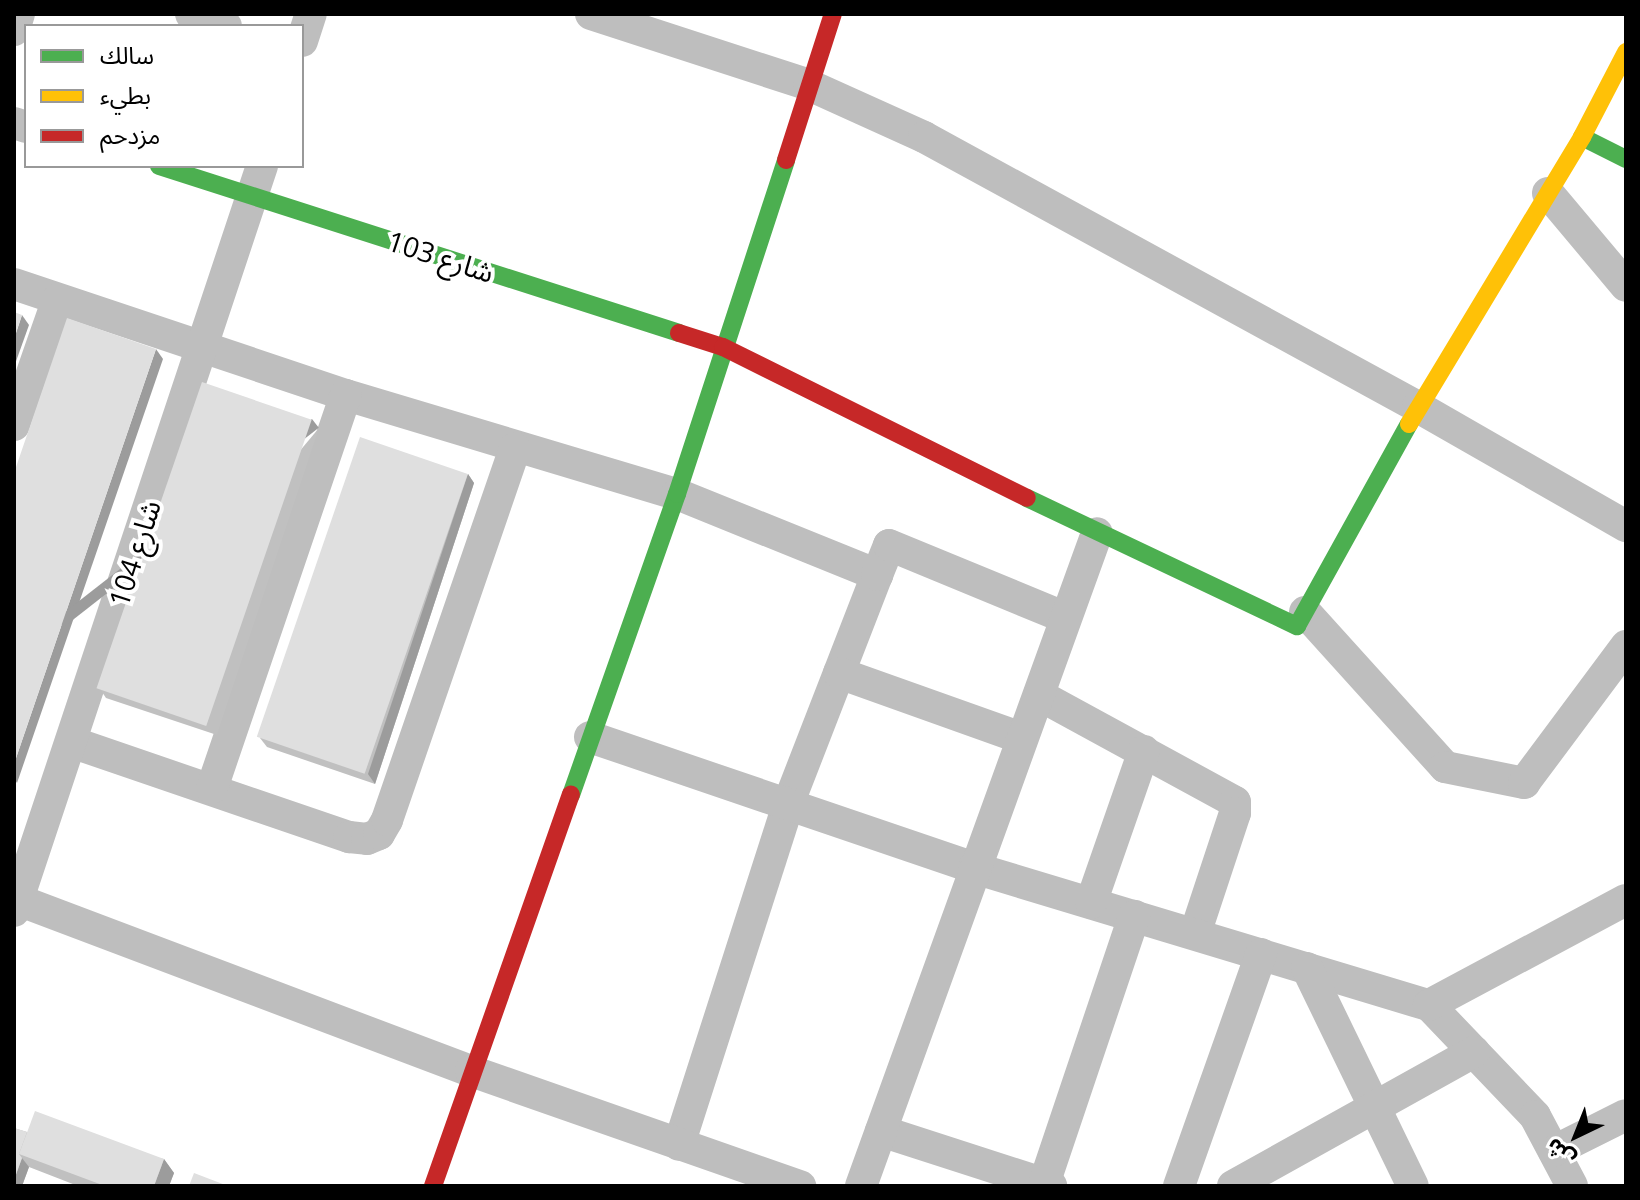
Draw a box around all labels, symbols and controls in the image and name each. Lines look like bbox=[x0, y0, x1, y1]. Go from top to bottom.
legend bbox=[24, 24, 304, 168]
text: سالك bbox=[100, 38, 154, 71]
text: بطيء bbox=[100, 78, 151, 111]
text: مزدحم bbox=[100, 118, 160, 151]
street label: شارع 103 bbox=[384, 223, 498, 289]
street label: شارع 104 bbox=[101, 496, 167, 610]
north arrow bbox=[1536, 1096, 1616, 1176]
text: ش bbox=[1538, 1132, 1581, 1175]

